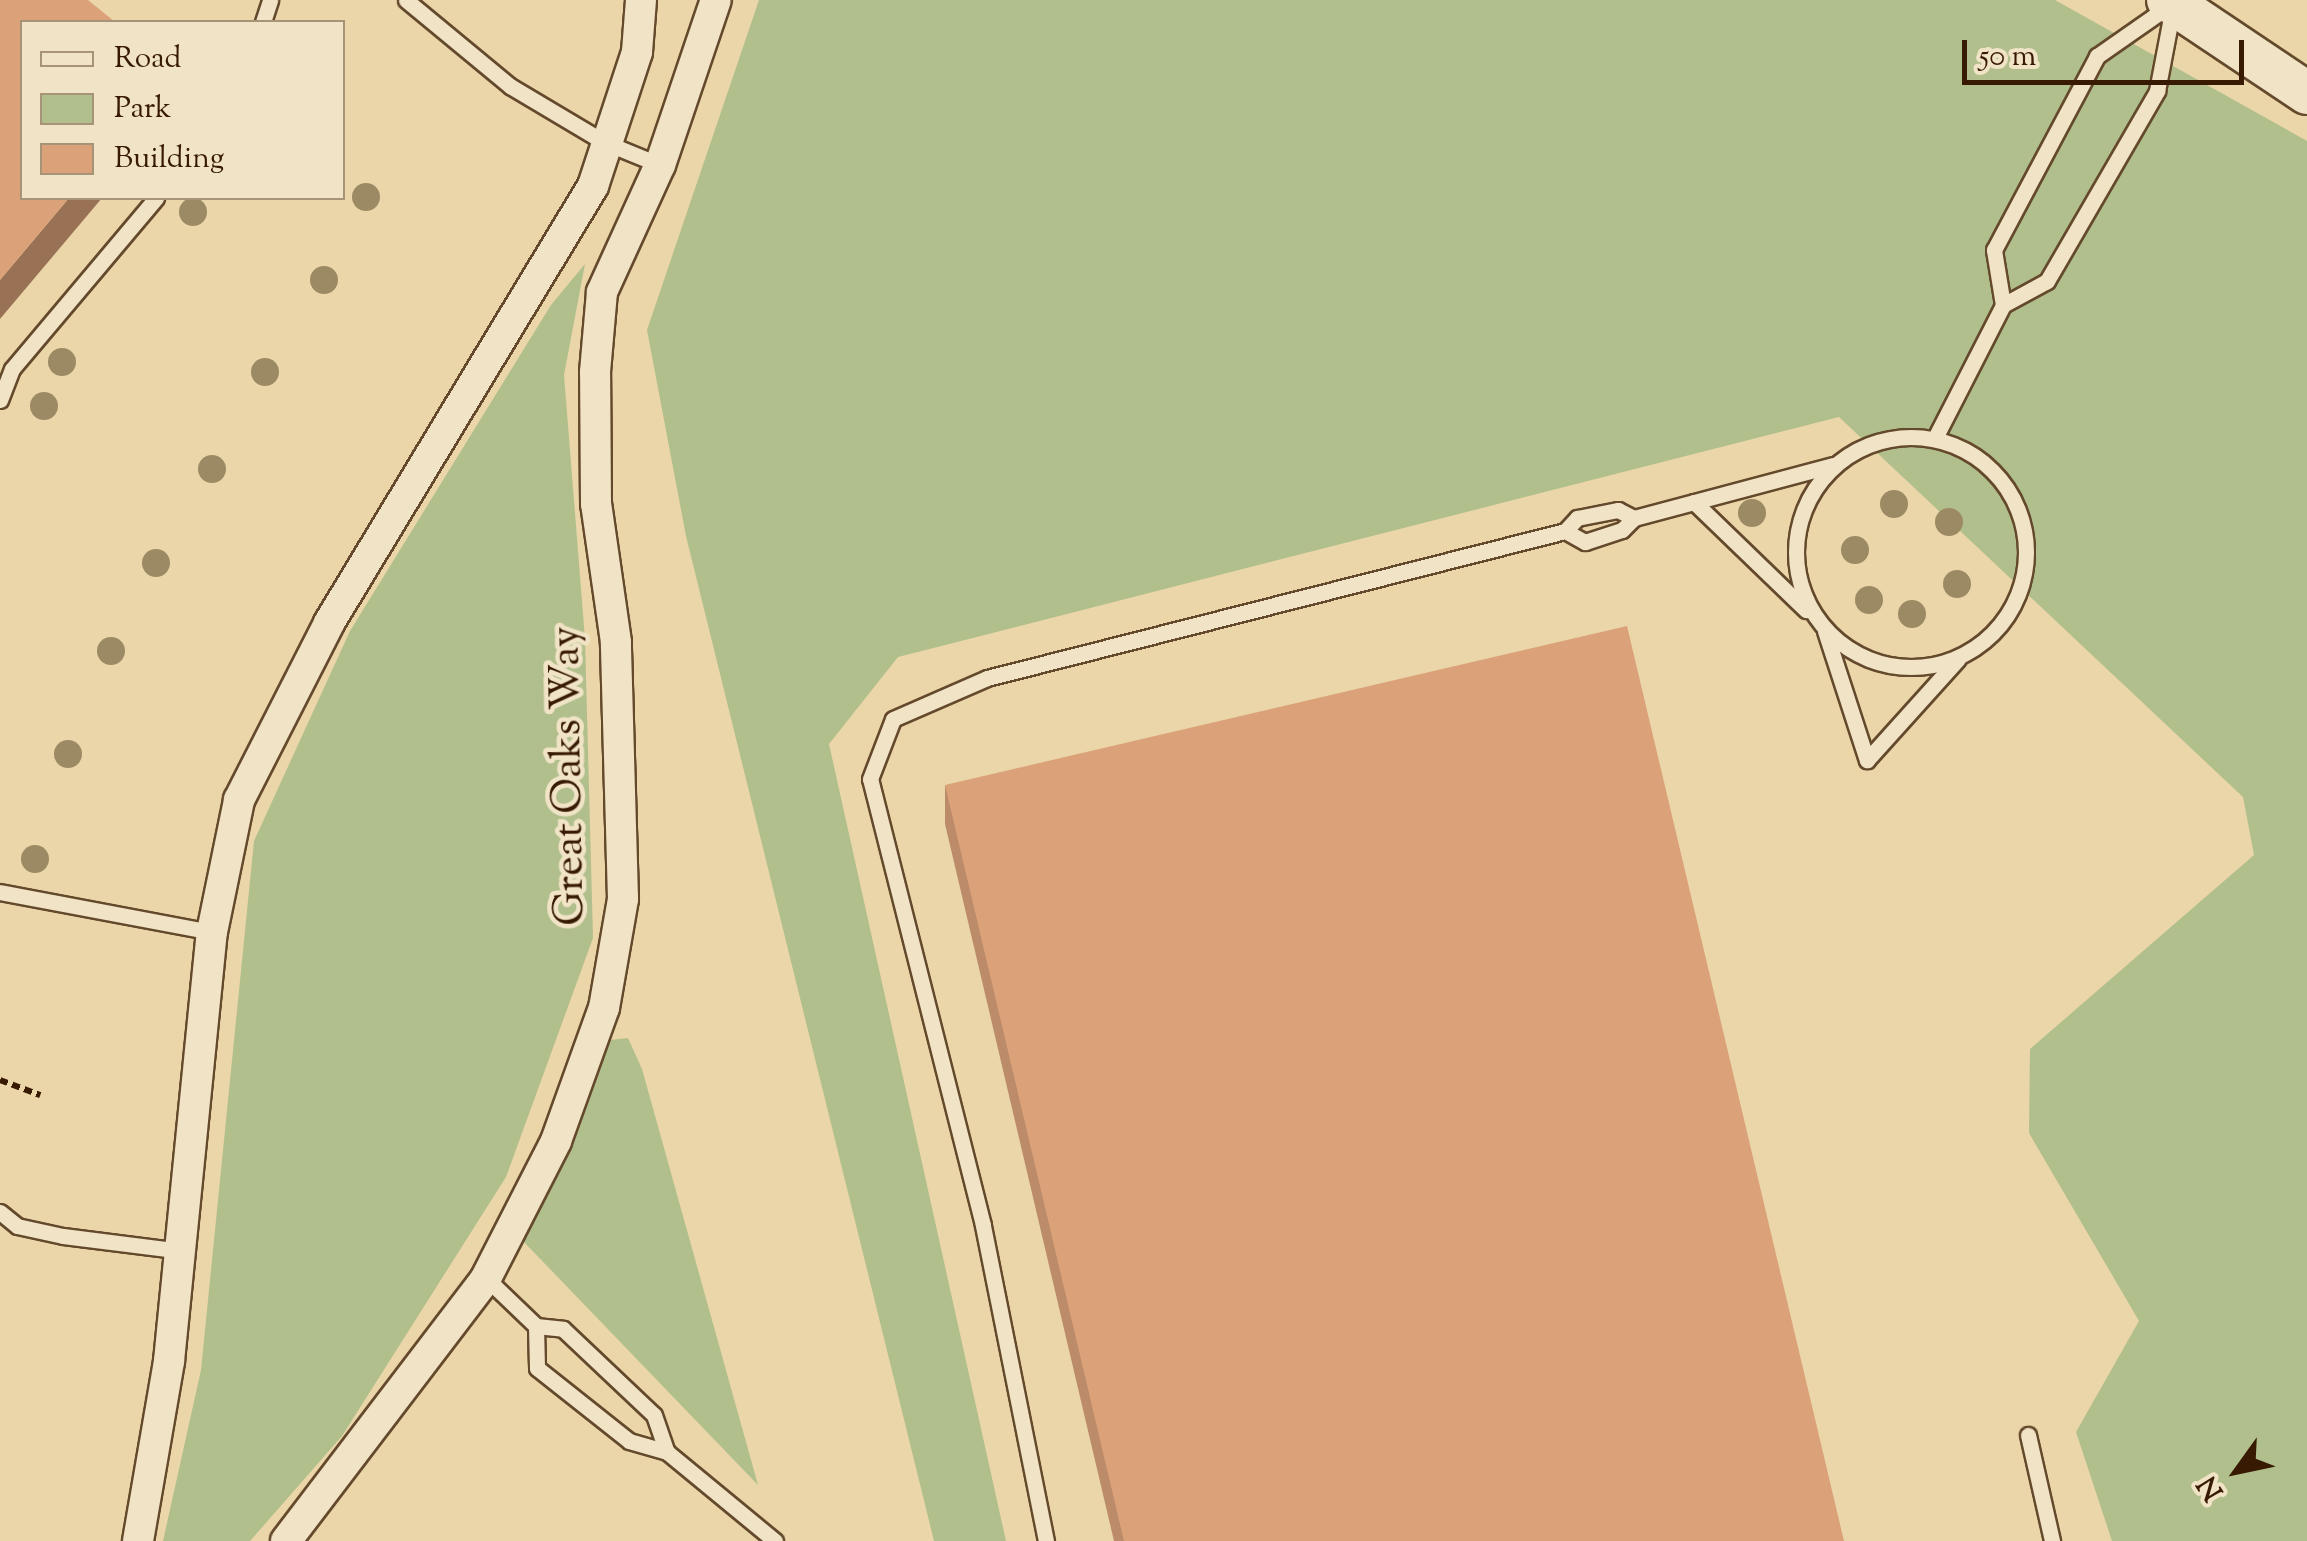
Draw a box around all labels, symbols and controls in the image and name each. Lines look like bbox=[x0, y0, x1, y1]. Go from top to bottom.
legend bbox=[20, 20, 345, 200]
scale bar bbox=[1967, 20, 2250, 82]
text: 50 m bbox=[1979, 36, 2036, 79]
text: Road bbox=[114, 38, 181, 81]
text: Park bbox=[114, 88, 171, 131]
text: Building bbox=[114, 138, 224, 181]
street label: Great Oaks Way bbox=[542, 626, 598, 926]
north arrow bbox=[2187, 1421, 2287, 1521]
text: N bbox=[2189, 1467, 2235, 1508]

